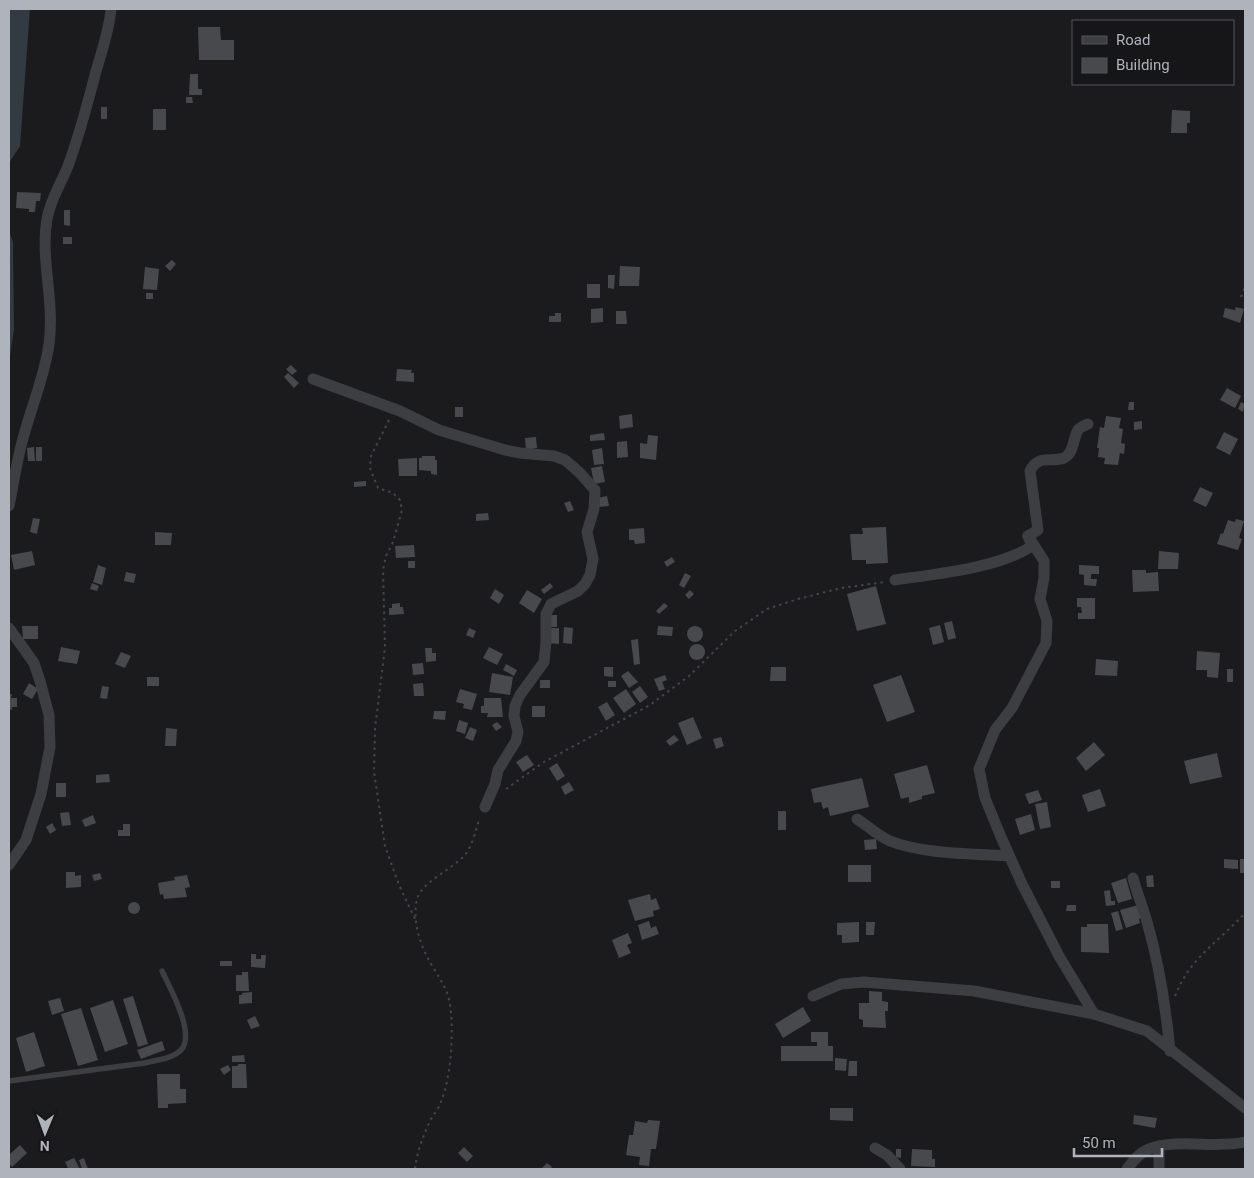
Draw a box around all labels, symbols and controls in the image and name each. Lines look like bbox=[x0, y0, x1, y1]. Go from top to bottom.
legend bbox=[1072, 20, 1234, 85]
text: Road bbox=[1116, 31, 1150, 49]
text: Building bbox=[1116, 56, 1170, 74]
north arrow bbox=[20, 1108, 70, 1158]
scale bar bbox=[1074, 1126, 1162, 1158]
text: 50 m bbox=[1082, 1134, 1116, 1152]
text: N bbox=[40, 1138, 50, 1154]

